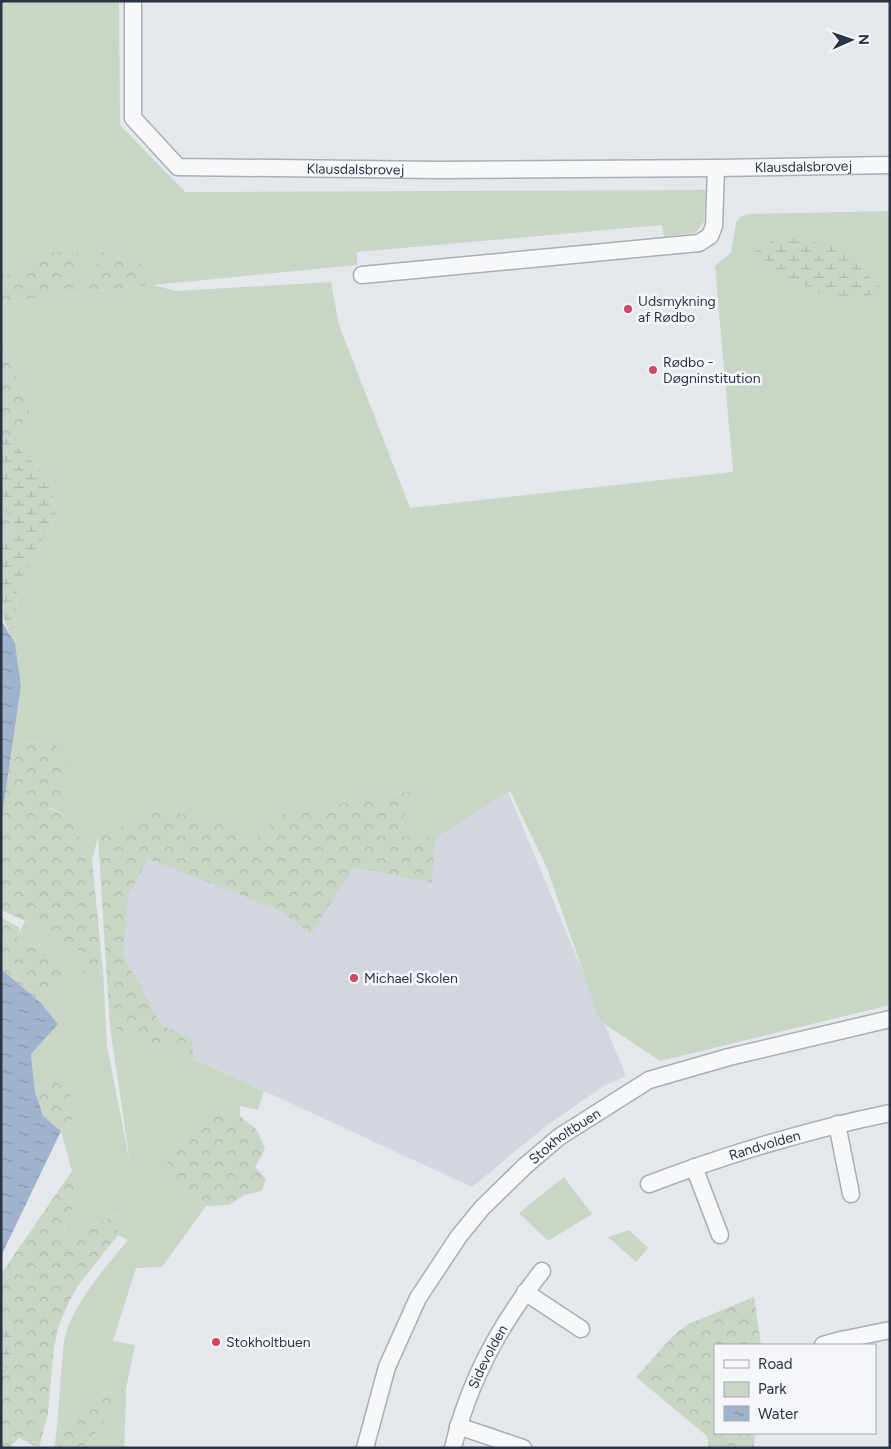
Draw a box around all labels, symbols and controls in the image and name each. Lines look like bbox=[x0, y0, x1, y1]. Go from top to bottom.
north arrow bbox=[826, 15, 876, 65]
text: N bbox=[855, 34, 872, 45]
street label: Klausdalsbrovej bbox=[755, 158, 852, 176]
street label: Klausdalsbrovej bbox=[307, 160, 404, 179]
place label: Udsmykning af Rødbo bbox=[638, 293, 716, 326]
marker: Udsmykning af Rødbo bbox=[622, 303, 634, 315]
place label: Rødbo - Døgninstitution bbox=[663, 354, 761, 387]
marker: Rødbo - Døgninstitution bbox=[647, 364, 659, 376]
place label: Michael Skolen bbox=[364, 970, 458, 987]
marker: Michael Skolen bbox=[348, 972, 360, 984]
street label: Stokholtbuen bbox=[525, 1105, 604, 1168]
street label: Randvolden bbox=[727, 1127, 803, 1164]
street label: Sidevolden bbox=[465, 1322, 512, 1391]
place label: Stokholtbuen bbox=[226, 1334, 311, 1351]
marker: Stokholtbuen bbox=[210, 1336, 222, 1348]
legend bbox=[714, 1344, 876, 1434]
text: Road bbox=[758, 1355, 793, 1373]
text: Park bbox=[758, 1380, 787, 1398]
text: Water bbox=[758, 1405, 798, 1423]

